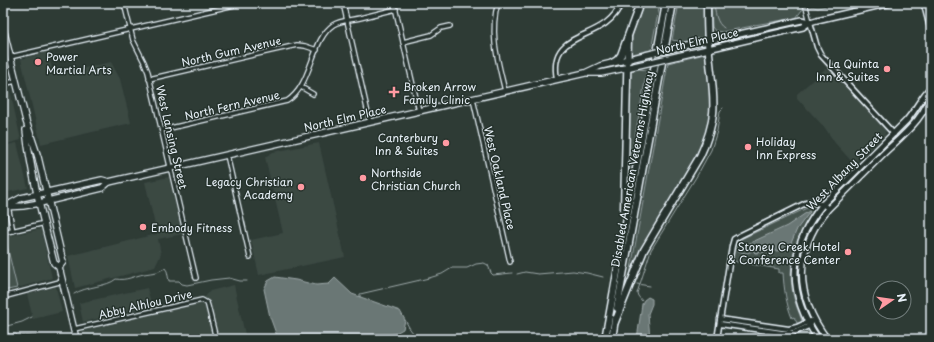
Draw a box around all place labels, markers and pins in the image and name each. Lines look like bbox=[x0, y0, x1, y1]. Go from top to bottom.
place label: Power Martial Arts bbox=[46, 48, 112, 78]
place label: La Quinta Inn & Suites bbox=[816, 55, 879, 85]
marker: Power Martial Arts bbox=[33, 57, 43, 67]
marker: La Quinta Inn & Suites bbox=[882, 64, 892, 74]
place label: Broken Arrow Family Clinic bbox=[403, 78, 476, 108]
marker: Broken Arrow Family Clinic bbox=[388, 86, 400, 98]
place label: Canterbury Inn & Suites bbox=[375, 129, 438, 159]
place label: Holiday Inn Express bbox=[756, 133, 816, 163]
marker: Canterbury Inn & Suites bbox=[441, 138, 451, 148]
marker: Holiday Inn Express bbox=[743, 142, 753, 152]
place label: Northside Christian Church bbox=[371, 164, 461, 194]
place label: Legacy Christian Academy bbox=[206, 173, 293, 203]
marker: Northside Christian Church bbox=[358, 173, 368, 183]
marker: Legacy Christian Academy bbox=[296, 182, 306, 192]
place label: Embody Fitness bbox=[151, 219, 232, 236]
marker: Embody Fitness bbox=[138, 222, 148, 232]
place label: Stoney Creek Hotel & Conference Center bbox=[727, 238, 841, 268]
marker: Stoney Creek Hotel & Conference Center bbox=[843, 247, 853, 257]

